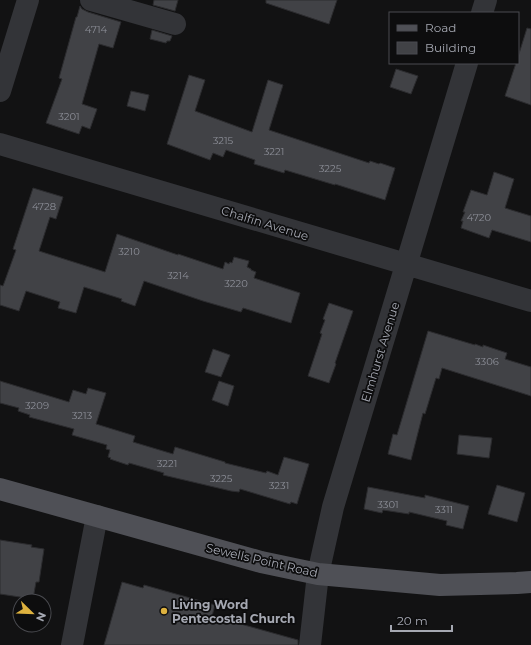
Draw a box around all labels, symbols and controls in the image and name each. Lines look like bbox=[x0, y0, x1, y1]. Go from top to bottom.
legend bbox=[389, 12, 519, 64]
text: Road bbox=[425, 20, 456, 35]
house number: 4714 bbox=[85, 23, 108, 36]
text: Building bbox=[425, 40, 476, 55]
house number: 3201 bbox=[58, 110, 80, 123]
house number: 3215 bbox=[213, 134, 234, 147]
house number: 3221 bbox=[264, 145, 284, 158]
house number: 3225 bbox=[319, 162, 342, 175]
house number: 4728 bbox=[32, 200, 56, 213]
street label: Chalfin Avenue bbox=[219, 203, 311, 243]
house number: 4720 bbox=[467, 211, 492, 224]
house number: 3210 bbox=[118, 245, 140, 258]
house number: 3214 bbox=[167, 269, 189, 282]
house number: 3220 bbox=[224, 277, 248, 290]
street label: Elmhurst Avenue bbox=[358, 300, 402, 404]
house number: 3306 bbox=[475, 355, 499, 368]
house number: 3209 bbox=[25, 399, 49, 412]
house number: 3213 bbox=[72, 409, 93, 422]
house number: 3221 bbox=[157, 457, 177, 470]
house number: 3225 bbox=[210, 472, 233, 485]
house number: 3231 bbox=[269, 479, 289, 492]
house number: 3301 bbox=[377, 498, 399, 511]
house number: 3311 bbox=[435, 503, 453, 516]
street label: Sewells Point Road bbox=[205, 540, 319, 580]
north arrow bbox=[12, 593, 52, 633]
place label: Living Word Pentecostal Church bbox=[172, 597, 295, 626]
marker: Living Word Pentecostal Church bbox=[159, 606, 169, 616]
scale bar bbox=[391, 607, 452, 633]
text: N bbox=[33, 610, 49, 624]
text: 20 m bbox=[397, 613, 428, 628]

